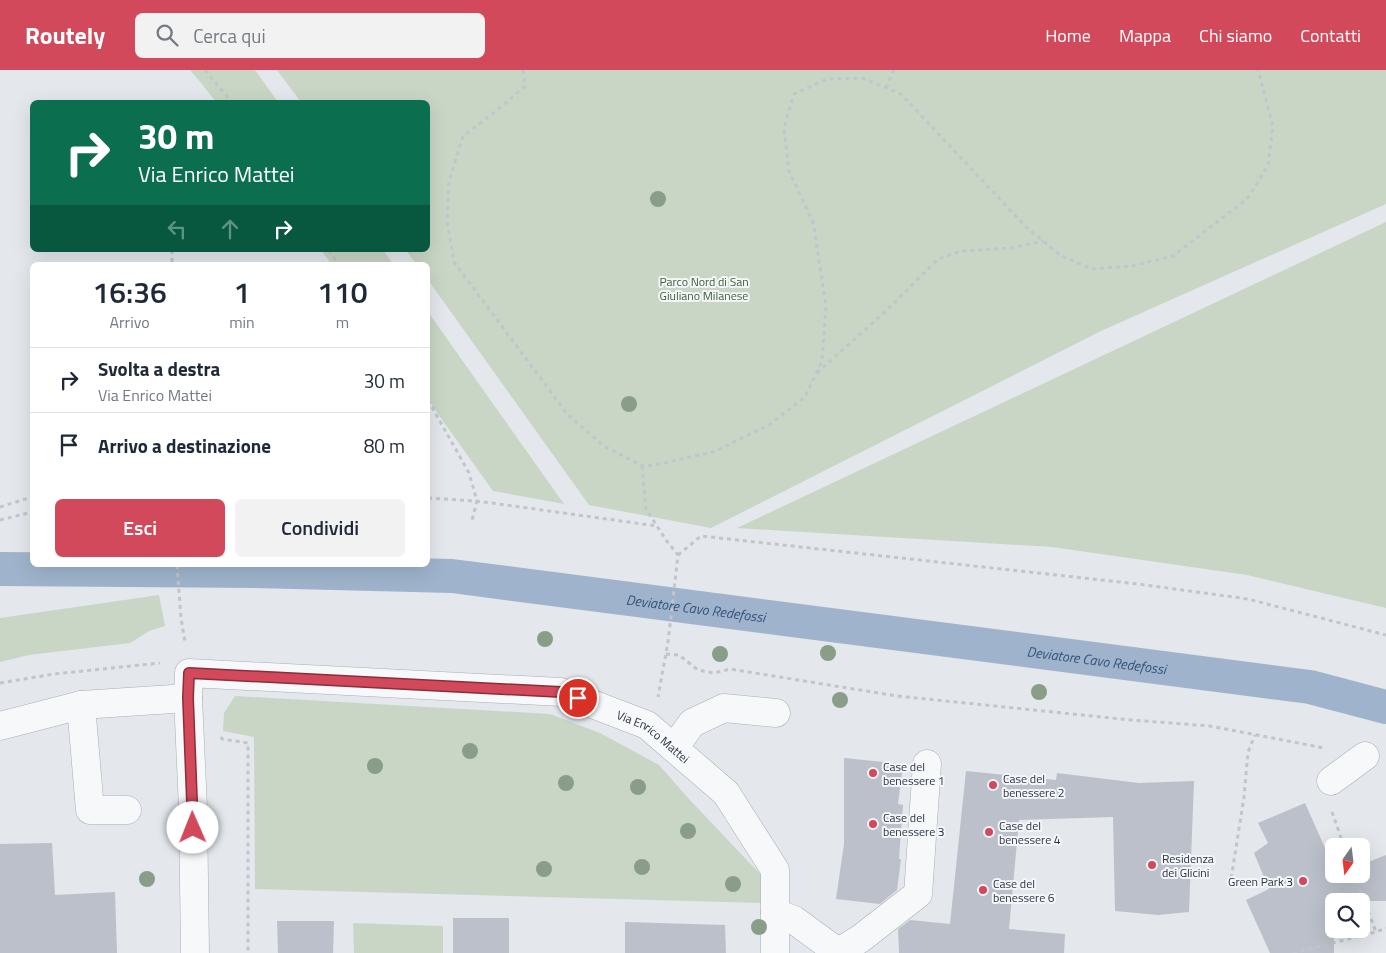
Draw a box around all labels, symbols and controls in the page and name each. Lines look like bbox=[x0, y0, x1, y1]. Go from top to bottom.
search box bbox=[135, 13, 485, 58]
text: Routely bbox=[25, 17, 105, 53]
icon: search bbox=[153, 21, 181, 49]
text: Cerca qui bbox=[193, 21, 266, 50]
text: Home bbox=[1045, 22, 1091, 49]
text: Mappa bbox=[1119, 22, 1171, 49]
text: Chi siamo bbox=[1199, 22, 1272, 49]
text: Contatti bbox=[1300, 22, 1361, 49]
text: 30 m bbox=[138, 109, 214, 163]
icon: right bbox=[55, 120, 120, 185]
text: Via Enrico Mattei bbox=[138, 157, 295, 191]
icon: left bbox=[163, 215, 191, 243]
icon: ahead bbox=[216, 215, 244, 243]
icon: right bbox=[269, 215, 297, 243]
text: 16:36 bbox=[92, 269, 167, 315]
text: 1 bbox=[234, 269, 250, 315]
text: 110 bbox=[317, 269, 368, 315]
park label: Parco Nord di San Giuliano Milanese bbox=[659, 272, 749, 305]
text: Arrivo bbox=[110, 310, 150, 334]
text: min bbox=[229, 310, 255, 334]
text: m bbox=[336, 310, 349, 334]
text: Svolta a destra bbox=[98, 354, 220, 383]
icon: right bbox=[55, 366, 83, 394]
text: 30 m bbox=[364, 366, 405, 395]
text: Via Enrico Mattei bbox=[98, 383, 212, 407]
icon: arrive bbox=[55, 431, 83, 459]
text: Arrivo a destinazione bbox=[98, 431, 271, 460]
text: 80 m bbox=[364, 431, 405, 460]
button: Esci bbox=[55, 499, 225, 557]
button: Condividi bbox=[235, 499, 405, 557]
water label: Deviatore Cavo Redefossi bbox=[625, 588, 769, 627]
water label: Deviatore Cavo Redefossi bbox=[1026, 640, 1170, 679]
pin bbox=[557, 677, 599, 719]
icon: arrive bbox=[564, 684, 592, 712]
street label: Via Enrico Mattei bbox=[614, 705, 694, 767]
place label: Case del benessere 1 bbox=[883, 757, 945, 790]
marker: Case del benessere 1 bbox=[867, 767, 879, 779]
place label: Case del benessere 2 bbox=[1003, 769, 1065, 802]
marker: Case del benessere 2 bbox=[987, 779, 999, 791]
position arrow bbox=[166, 801, 218, 853]
place label: Case del benessere 3 bbox=[883, 808, 945, 841]
place label: Case del benessere 4 bbox=[999, 816, 1061, 849]
marker: Case del benessere 3 bbox=[867, 818, 879, 830]
marker: Case del benessere 4 bbox=[983, 826, 995, 838]
north arrow bbox=[1325, 838, 1370, 882]
map controls bbox=[1325, 838, 1370, 938]
place label: Residenza dei Glicini bbox=[1162, 849, 1214, 882]
marker: Residenza dei Glicini bbox=[1146, 859, 1158, 871]
place label: Green Park 3 bbox=[1228, 872, 1293, 891]
place label: Case del benessere 6 bbox=[993, 874, 1055, 907]
marker: Green Park 3 bbox=[1297, 875, 1309, 887]
marker: Case del benessere 6 bbox=[977, 884, 989, 896]
button: search bbox=[1325, 893, 1370, 938]

